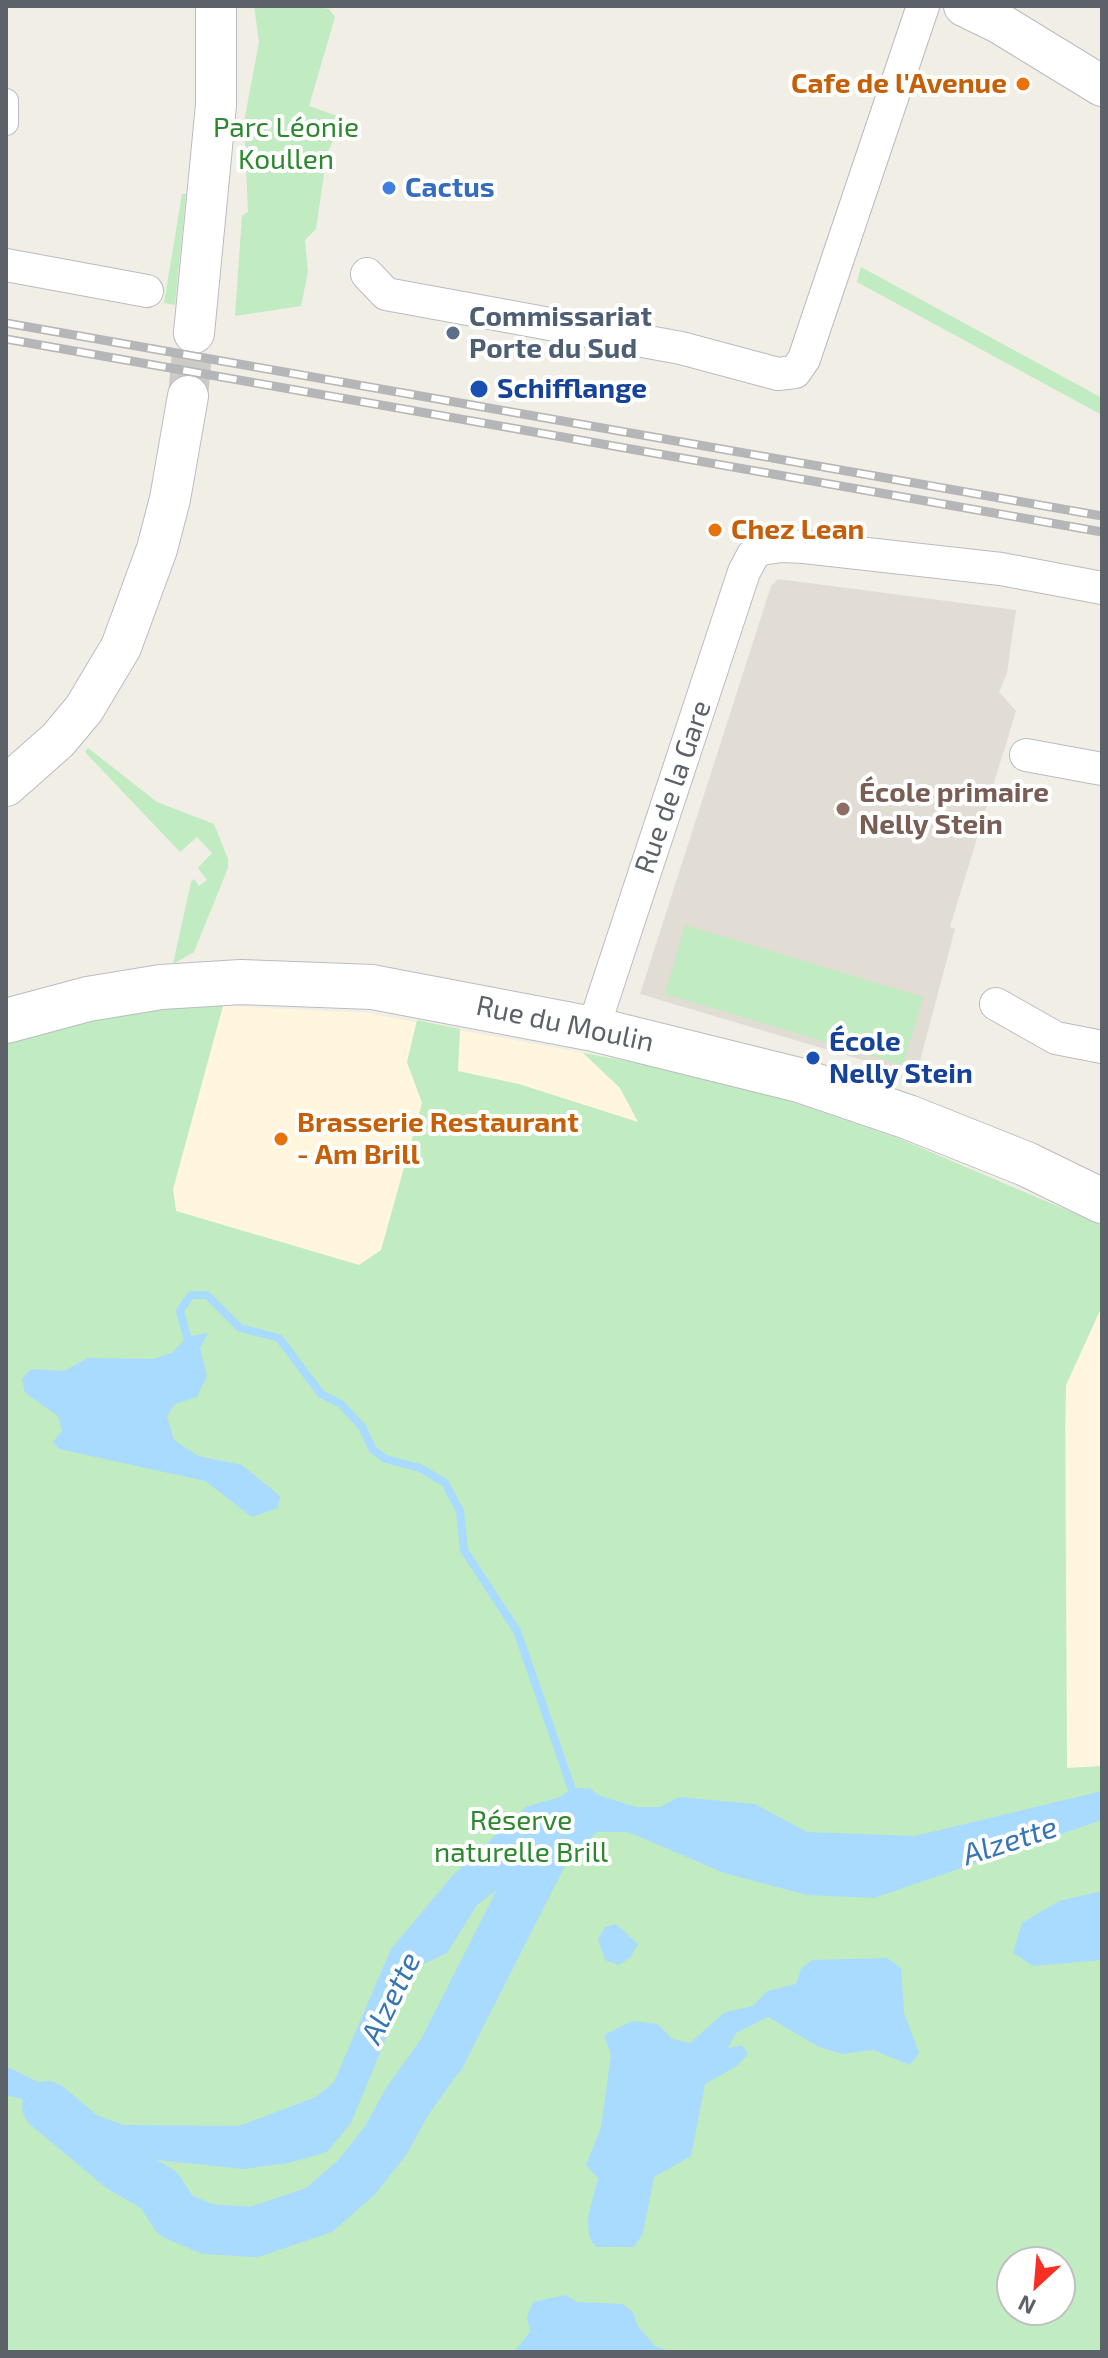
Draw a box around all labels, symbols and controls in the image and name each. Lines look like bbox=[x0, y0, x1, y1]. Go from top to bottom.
place label: Cafe de l'Avenue bbox=[791, 67, 1007, 101]
marker: Cafe de l'Avenue bbox=[1014, 75, 1032, 93]
park label: Parc Léonie Koullen bbox=[213, 111, 359, 177]
place label: Cactus bbox=[405, 171, 495, 205]
marker: Cactus bbox=[380, 179, 398, 197]
place label: Commissariat Porte du Sud bbox=[469, 300, 652, 366]
marker: Commissariat Porte du Sud bbox=[444, 324, 462, 342]
place label: Schifflange bbox=[497, 372, 647, 406]
marker: Schifflange bbox=[468, 378, 490, 400]
place label: Chez Lean bbox=[731, 513, 864, 547]
marker: Chez Lean bbox=[706, 521, 724, 539]
street label: Rue de la Gare bbox=[628, 696, 718, 878]
place label: École primaire Nelly Stein bbox=[859, 776, 1049, 842]
marker: École primaire Nelly Stein bbox=[834, 800, 852, 818]
street label: Rue du Moulin bbox=[473, 989, 657, 1059]
place label: École Nelly Stein bbox=[829, 1025, 973, 1091]
marker: École Nelly Stein bbox=[804, 1049, 822, 1067]
place label: Brasserie Restaurant - Am Brill bbox=[297, 1106, 579, 1172]
marker: Brasserie Restaurant - Am Brill bbox=[272, 1130, 290, 1148]
park label: Réserve naturelle Brill bbox=[434, 1804, 608, 1870]
water label: Alzette bbox=[958, 1809, 1062, 1873]
water label: Alzette bbox=[353, 1946, 429, 2050]
north arrow bbox=[996, 2246, 1076, 2326]
text: N bbox=[1014, 2291, 1039, 2321]

